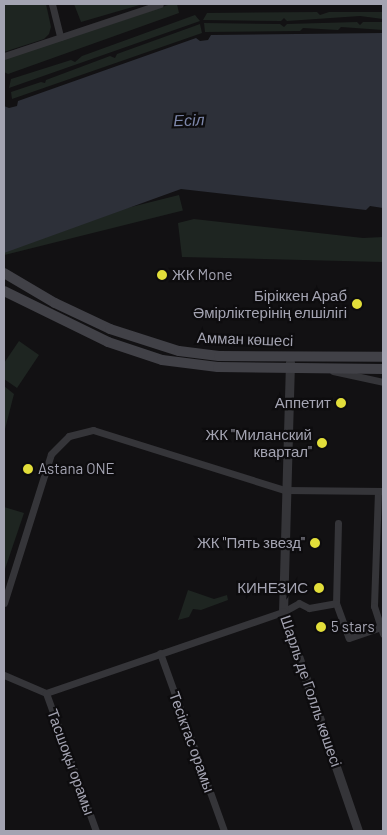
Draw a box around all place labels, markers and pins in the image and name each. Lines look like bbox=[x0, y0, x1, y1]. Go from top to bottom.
place label: ЖК Mone bbox=[172, 266, 232, 284]
marker: ЖК Mone bbox=[156, 269, 168, 281]
place label: Біріккен Араб Әмірліктерінің елшілігі bbox=[193, 286, 347, 321]
marker: Біріккен Араб Әмірліктерінің елшілігі bbox=[351, 298, 363, 310]
place label: Аппетит bbox=[275, 394, 331, 412]
marker: Аппетит bbox=[335, 397, 347, 409]
place label: ЖК "Миланский квартал" bbox=[205, 425, 312, 460]
marker: ЖК "Миланский квартал" bbox=[316, 437, 328, 449]
place label: Astana ONE bbox=[38, 460, 115, 478]
marker: Astana ONE bbox=[22, 463, 34, 475]
place label: ЖК "Пять звезд" bbox=[197, 534, 305, 552]
marker: ЖК "Пять звезд" bbox=[309, 537, 321, 549]
place label: КИНЕЗИС bbox=[237, 579, 308, 597]
marker: КИНЕЗИС bbox=[312, 581, 326, 595]
place label: 5 stars bbox=[331, 618, 375, 636]
marker: 5 stars bbox=[315, 621, 327, 633]

